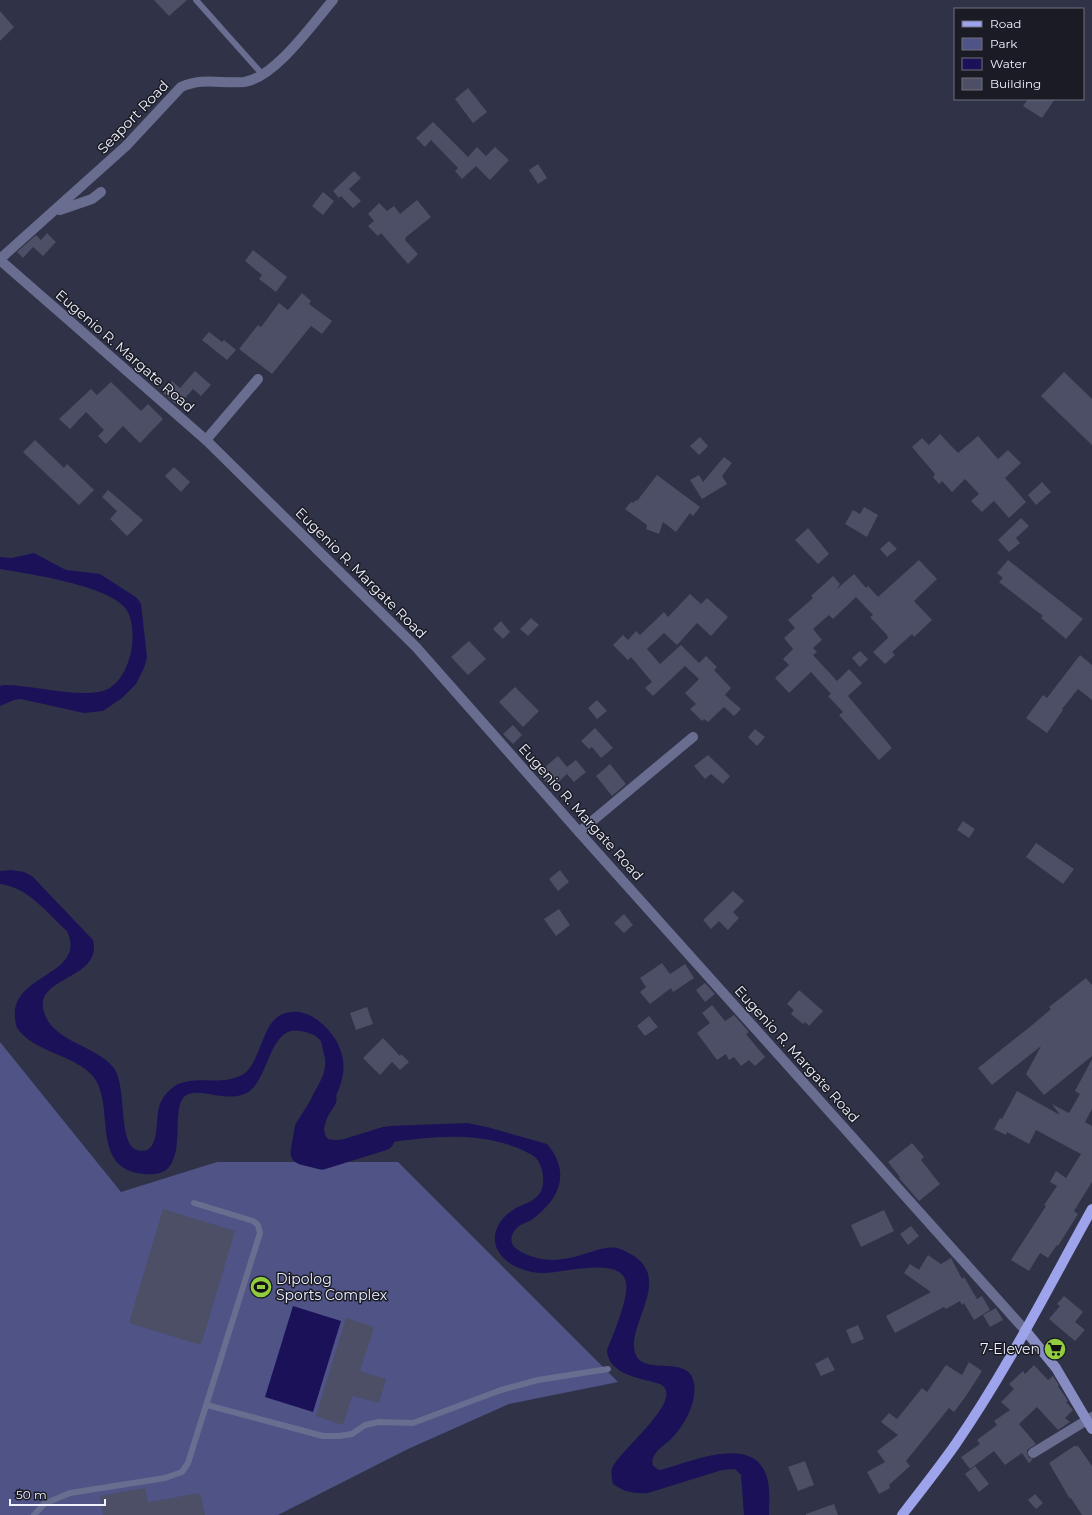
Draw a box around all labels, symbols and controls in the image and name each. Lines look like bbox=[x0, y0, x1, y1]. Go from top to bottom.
legend bbox=[954, 8, 1084, 100]
text: Road bbox=[990, 16, 1021, 31]
text: Park bbox=[990, 36, 1018, 51]
text: Water bbox=[990, 56, 1027, 71]
text: Building bbox=[990, 76, 1041, 91]
street label: Seaport Road bbox=[93, 77, 173, 157]
street label: Eugenio R. Margate Road bbox=[52, 286, 198, 416]
street label: Eugenio R. Margate Road bbox=[292, 504, 430, 642]
street label: Eugenio R. Margate Road bbox=[515, 740, 647, 884]
street label: Eugenio R. Margate Road bbox=[731, 982, 863, 1126]
place label: Dipolog Sports Complex bbox=[276, 1270, 388, 1304]
sports icon: Dipolog Sports Complex bbox=[248, 1274, 274, 1300]
supermarket icon: 7-Eleven bbox=[1042, 1336, 1068, 1362]
place label: 7-Eleven bbox=[980, 1340, 1040, 1358]
scale bar bbox=[10, 1481, 105, 1507]
text: 50 m bbox=[16, 1487, 47, 1502]

